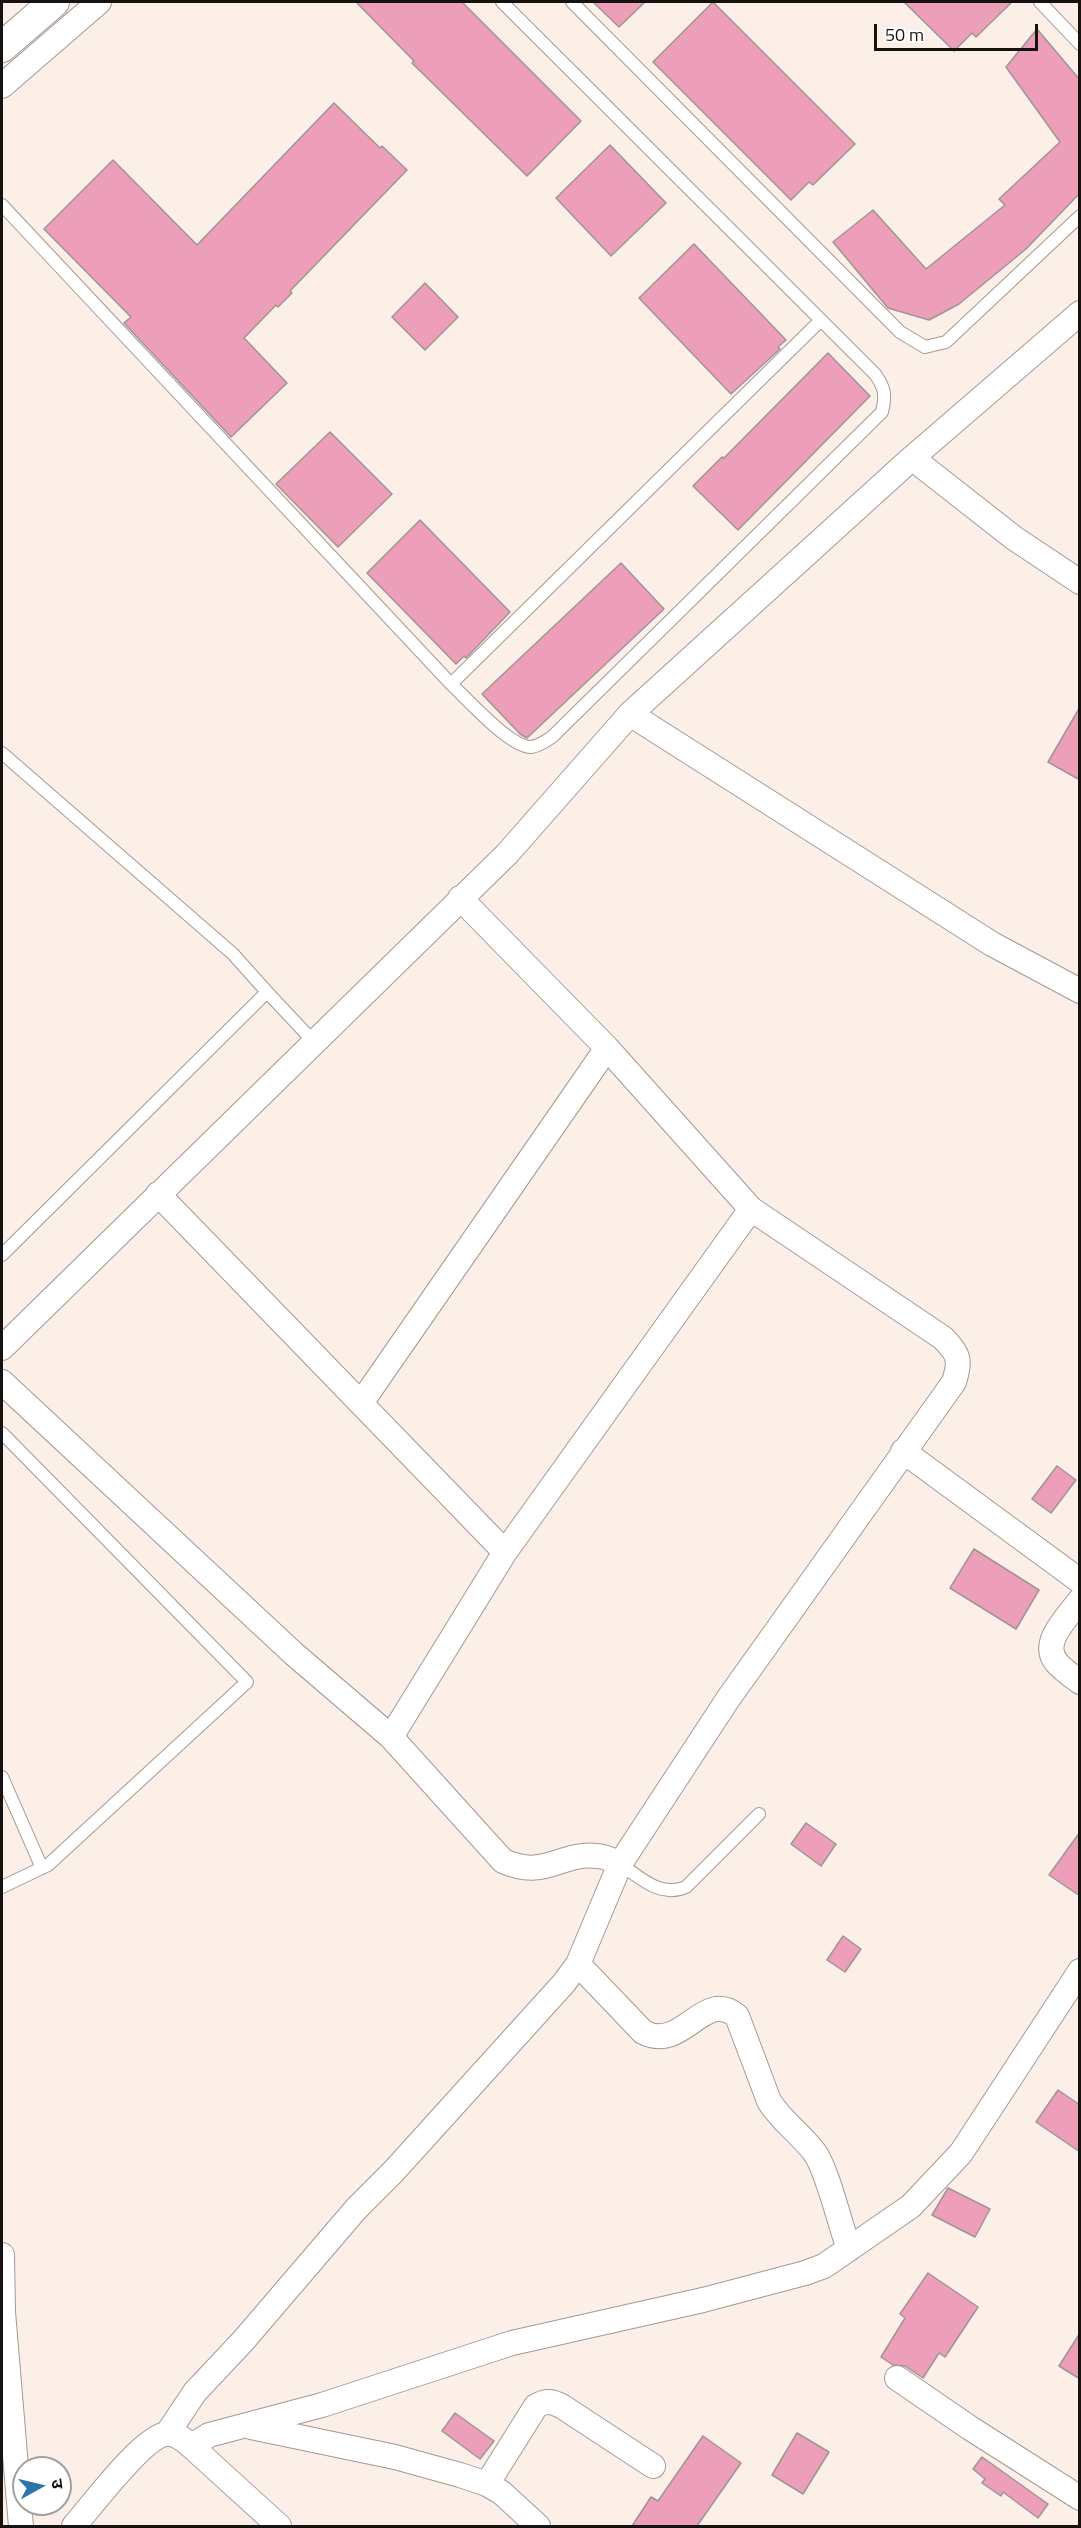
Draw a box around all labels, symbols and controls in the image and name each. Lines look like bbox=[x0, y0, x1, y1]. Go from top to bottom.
scale bar bbox=[877, 12, 1040, 50]
text: 50 m bbox=[885, 21, 924, 48]
north arrow bbox=[12, 2456, 72, 2516]
text: उ bbox=[45, 2477, 70, 2490]

